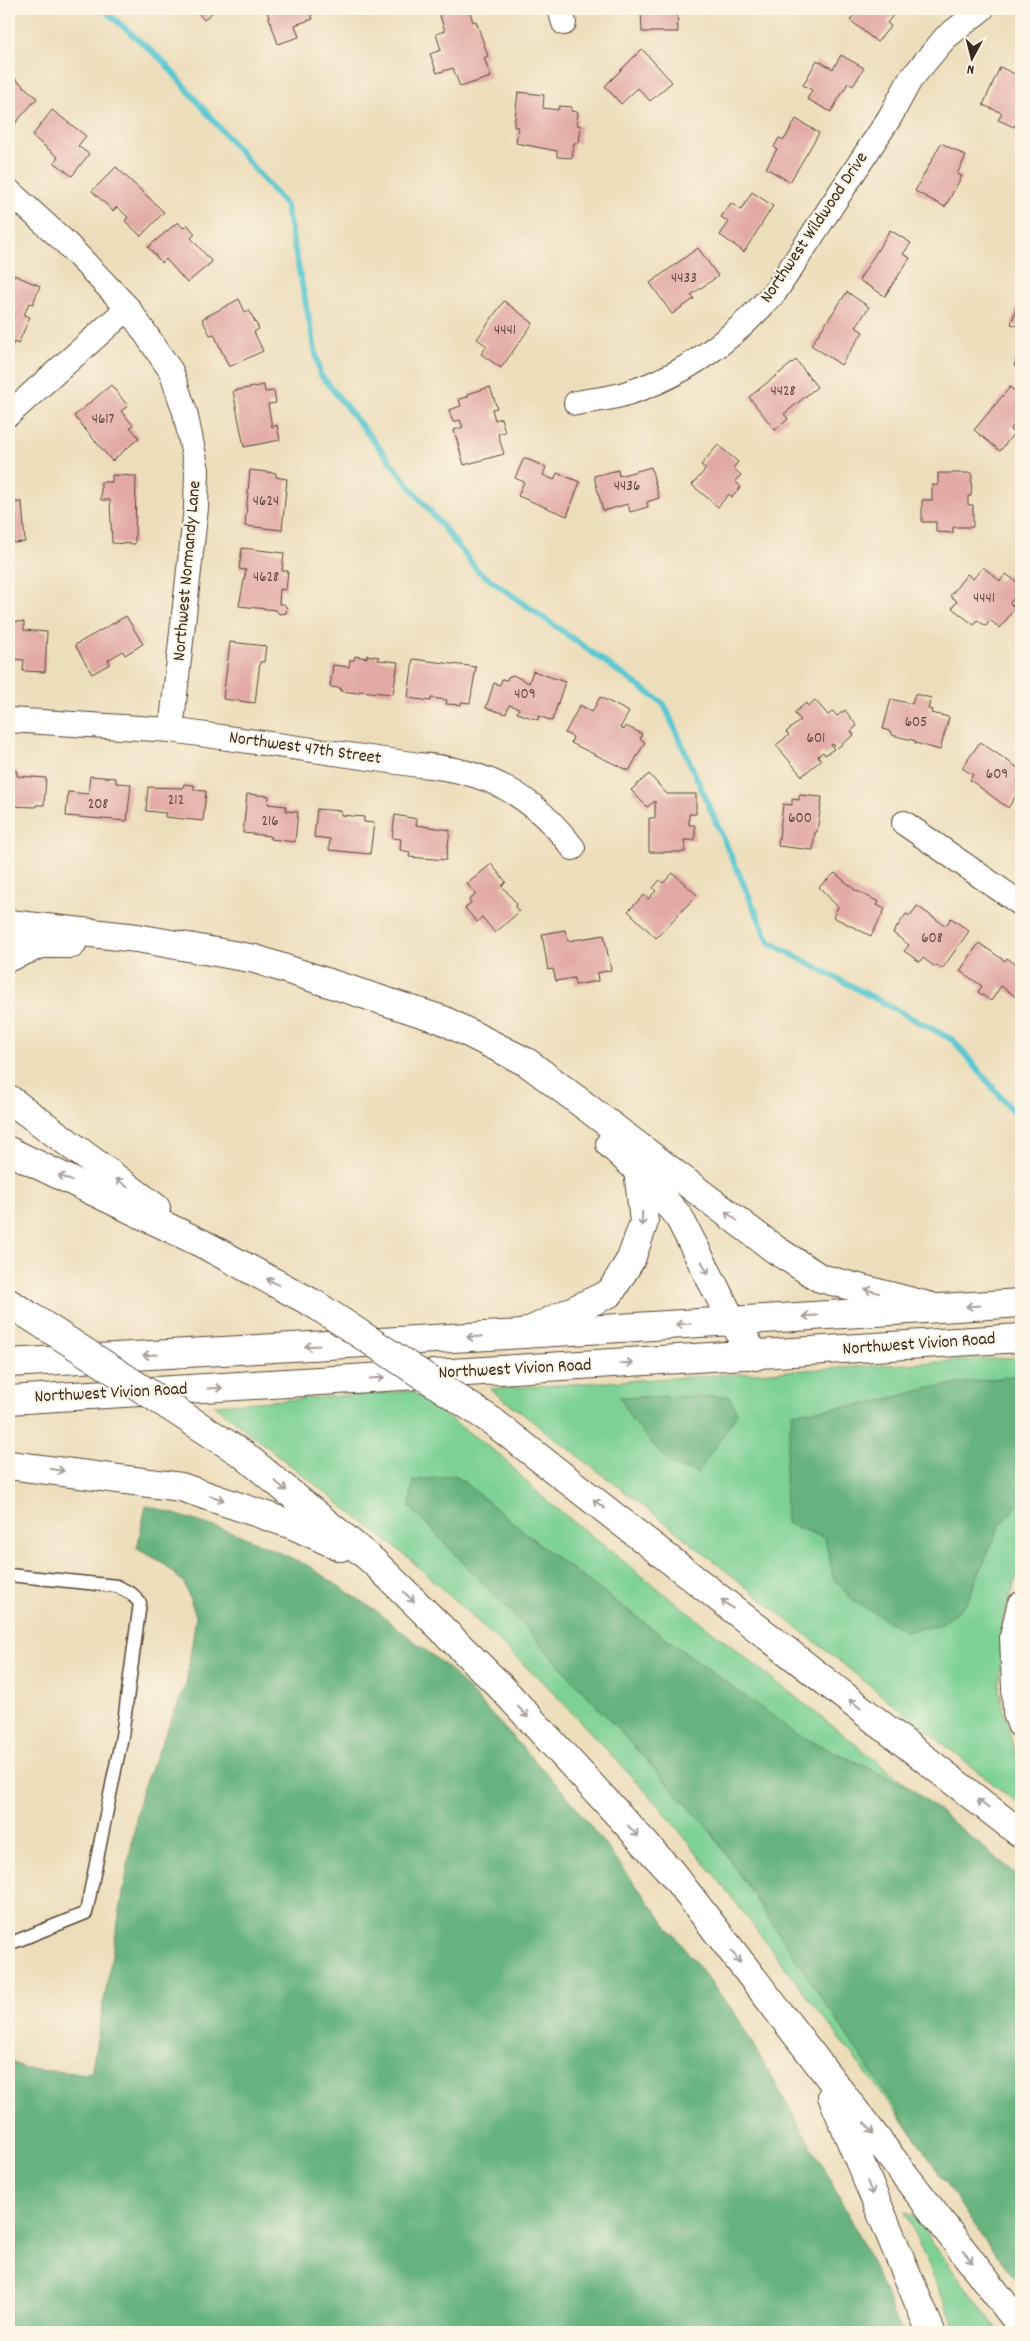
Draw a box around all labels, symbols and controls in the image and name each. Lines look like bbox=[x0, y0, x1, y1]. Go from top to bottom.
north arrow bbox=[948, 32, 998, 82]
text: N bbox=[966, 59, 975, 79]
street label: Northwest Wildwood Drive bbox=[755, 147, 875, 309]
house number: 4433 bbox=[671, 268, 697, 290]
house number: 4441 bbox=[494, 320, 516, 342]
house number: 4428 bbox=[770, 381, 796, 403]
house number: 4617 bbox=[92, 409, 115, 431]
house number: 4436 bbox=[614, 476, 640, 498]
street label: Northwest Normandy Lane bbox=[168, 480, 208, 662]
house number: 4624 bbox=[253, 491, 279, 513]
house number: 4628 bbox=[253, 567, 279, 589]
house number: 4441 bbox=[973, 588, 995, 610]
house number: 409 bbox=[514, 684, 536, 706]
house number: 605 bbox=[905, 712, 927, 734]
street label: Northwest 47th Street bbox=[227, 726, 383, 772]
house number: 601 bbox=[807, 728, 825, 750]
house number: 609 bbox=[986, 764, 1008, 786]
house number: 212 bbox=[168, 790, 184, 812]
house number: 208 bbox=[88, 794, 108, 816]
house number: 600 bbox=[788, 808, 812, 830]
house number: 216 bbox=[261, 811, 279, 833]
house number: 608 bbox=[921, 928, 943, 950]
one-way arrow bbox=[57, 1173, 72, 1183]
one-way arrow bbox=[115, 1178, 129, 1188]
one-way arrow bbox=[637, 1210, 647, 1226]
one-way arrow bbox=[724, 1211, 738, 1221]
one-way arrow bbox=[701, 1260, 710, 1275]
one-way arrow bbox=[266, 1276, 280, 1286]
one-way arrow bbox=[864, 1286, 880, 1296]
one-way arrow bbox=[965, 1301, 981, 1310]
one-way arrow bbox=[803, 1311, 819, 1320]
one-way arrow bbox=[675, 1319, 691, 1328]
street label: Northwest Vivion Road bbox=[842, 1327, 996, 1363]
one-way arrow bbox=[467, 1333, 483, 1342]
one-way arrow bbox=[304, 1341, 320, 1350]
one-way arrow bbox=[142, 1350, 158, 1359]
street label: Northwest Vivion Road bbox=[438, 1354, 592, 1386]
one-way arrow bbox=[618, 1359, 634, 1368]
one-way arrow bbox=[369, 1374, 385, 1383]
street label: Northwest Vivion Road bbox=[34, 1378, 188, 1410]
one-way arrow bbox=[206, 1383, 222, 1392]
one-way arrow bbox=[49, 1465, 65, 1475]
one-way arrow bbox=[274, 1481, 287, 1492]
one-way arrow bbox=[208, 1494, 224, 1504]
one-way arrow bbox=[593, 1499, 606, 1510]
one-way arrow bbox=[402, 1591, 415, 1603]
one-way arrow bbox=[721, 1599, 734, 1610]
one-way arrow bbox=[849, 1699, 862, 1710]
one-way arrow bbox=[517, 1705, 529, 1718]
one-way arrow bbox=[977, 1799, 990, 1810]
one-way arrow bbox=[628, 1825, 639, 1838]
one-way arrow bbox=[731, 1950, 742, 1963]
one-way arrow bbox=[863, 2122, 874, 2135]
one-way arrow bbox=[866, 2180, 875, 2195]
one-way arrow bbox=[963, 2250, 974, 2263]

